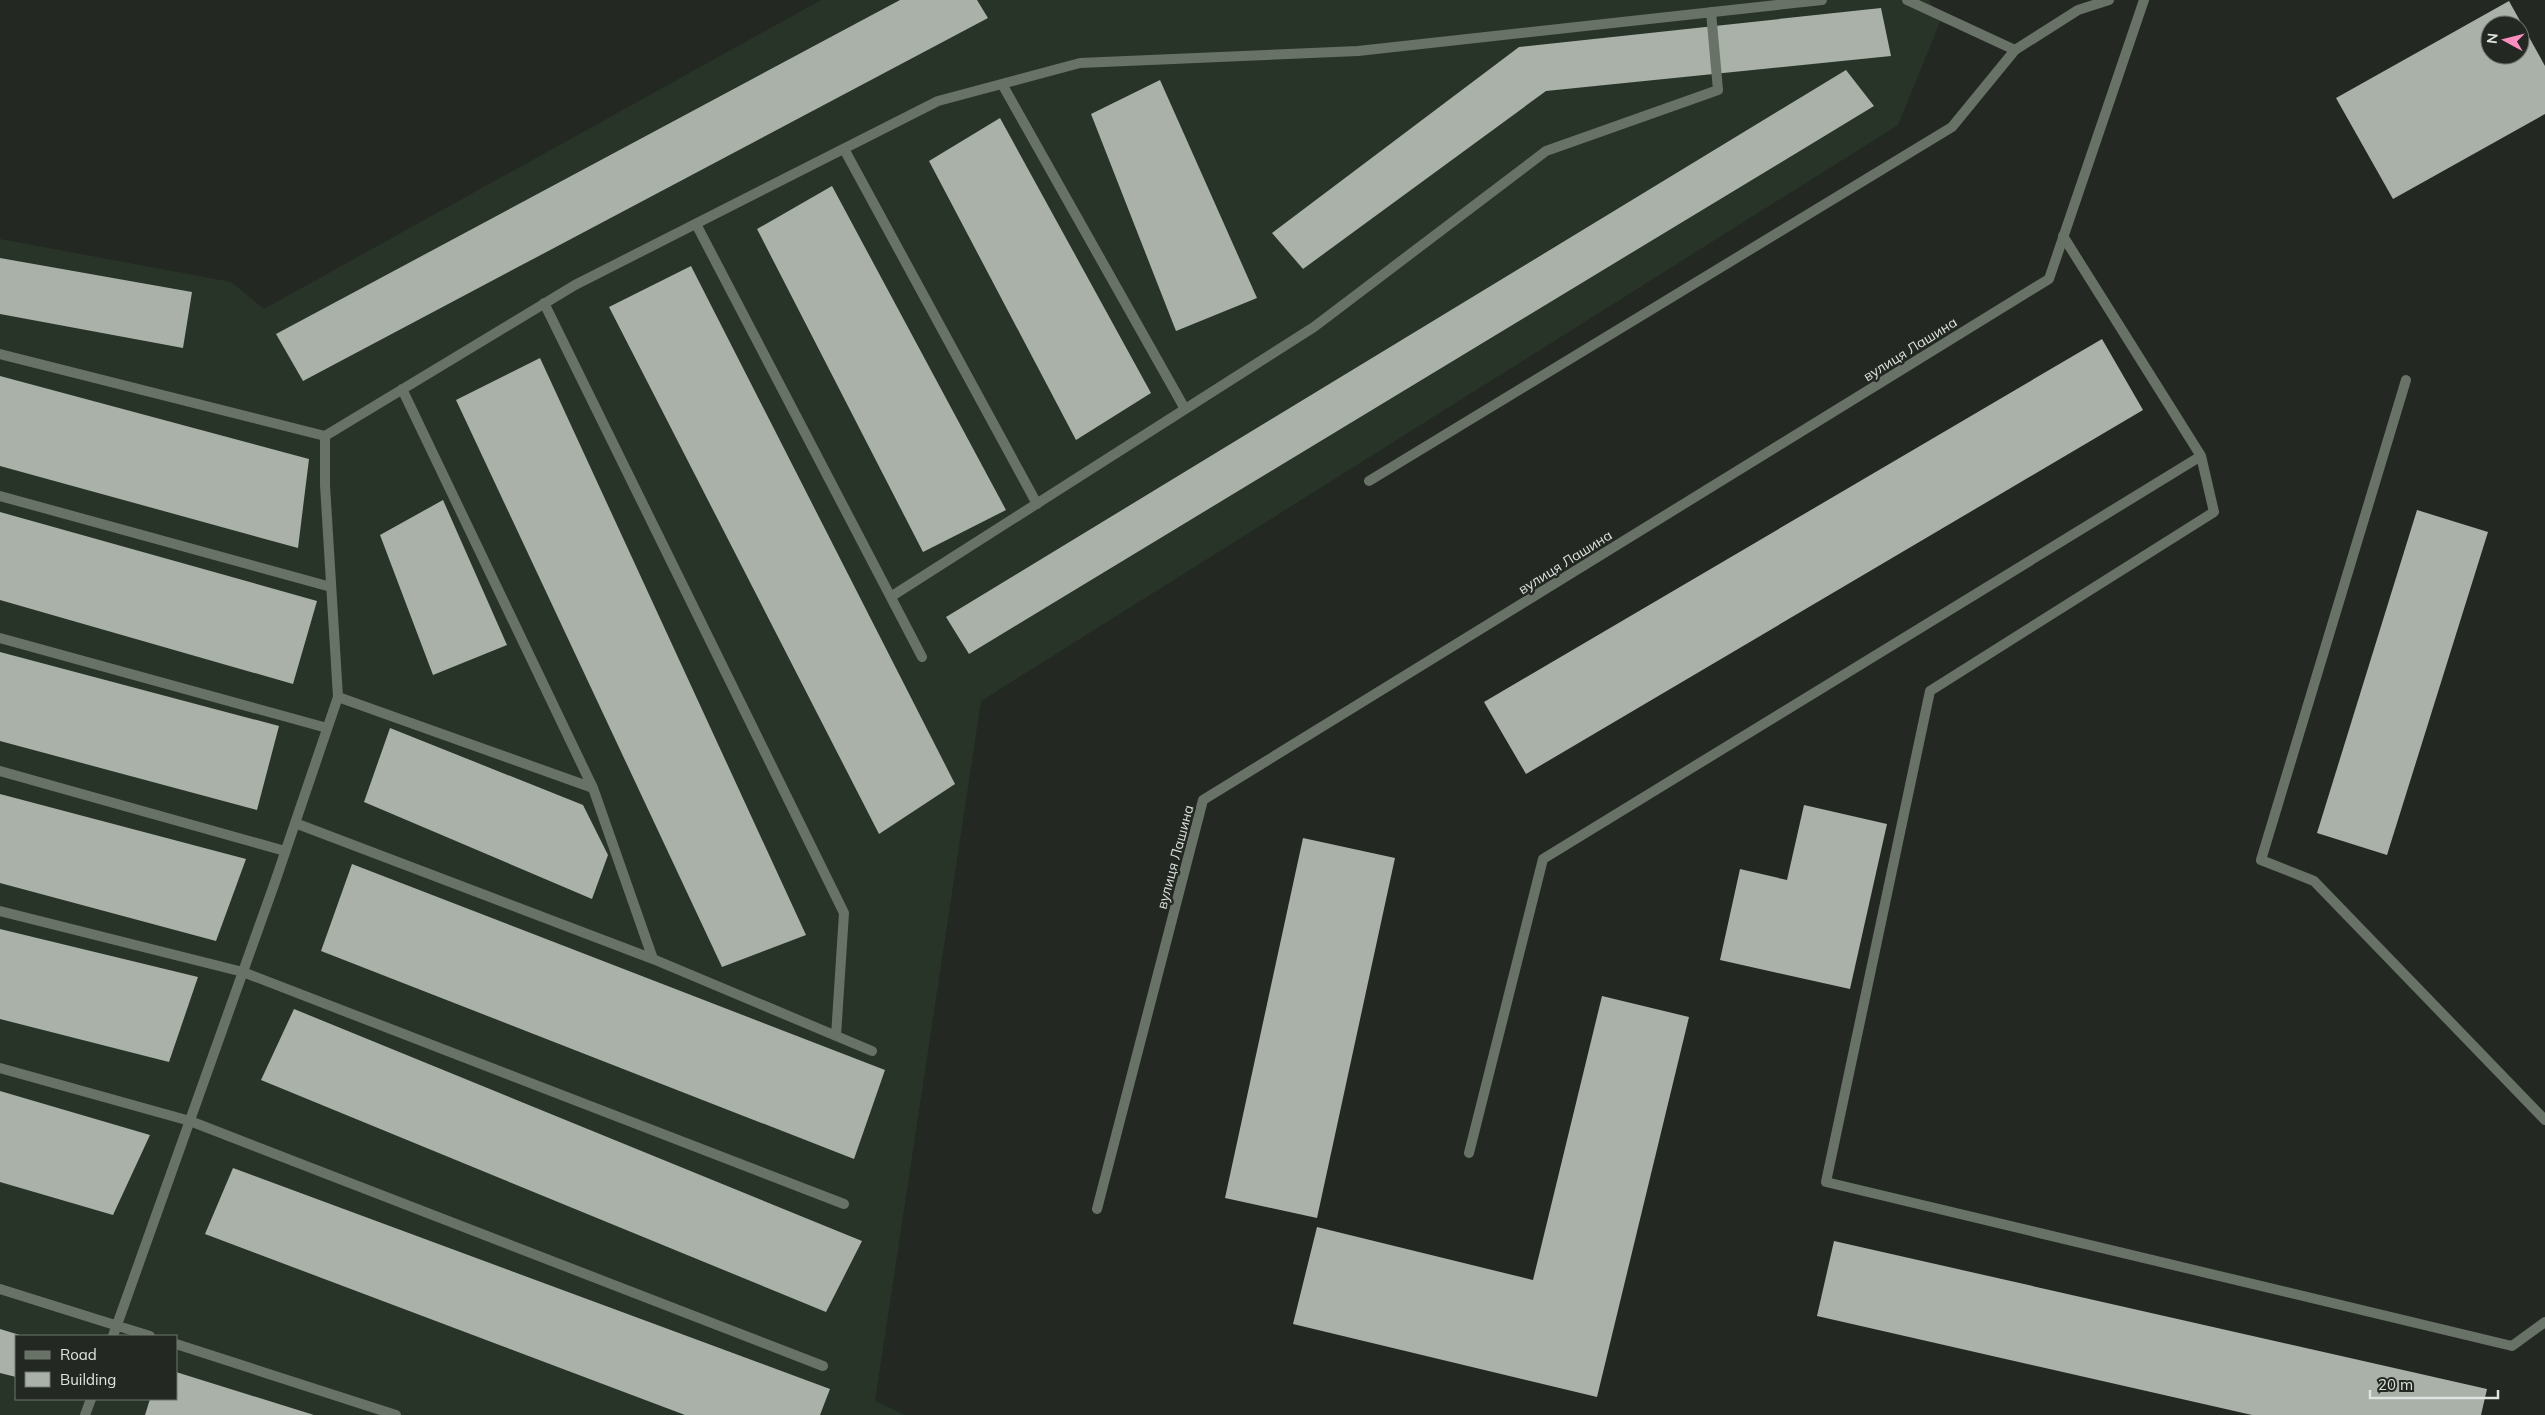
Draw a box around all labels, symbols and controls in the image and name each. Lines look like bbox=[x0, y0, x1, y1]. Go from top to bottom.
north arrow bbox=[2480, 15, 2530, 65]
text: N bbox=[2483, 32, 2502, 45]
street label: вулиця Лашина bbox=[1860, 313, 1960, 385]
street label: вулиця Лашина bbox=[1515, 526, 1615, 598]
street label: вулиця Лашина bbox=[1152, 803, 1198, 911]
legend bbox=[15, 1335, 178, 1400]
text: Road bbox=[60, 1345, 97, 1364]
scale bar bbox=[2370, 1368, 2498, 1400]
text: Building bbox=[60, 1370, 116, 1389]
text: 20 m bbox=[2378, 1375, 2413, 1394]

